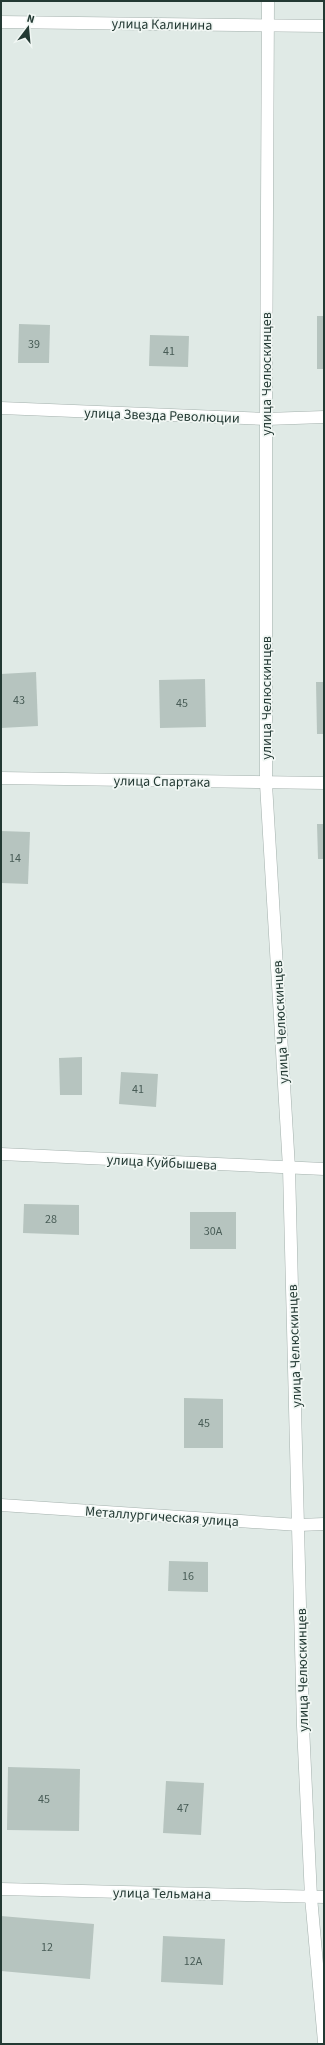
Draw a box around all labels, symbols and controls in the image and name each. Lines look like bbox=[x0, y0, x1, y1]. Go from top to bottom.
north arrow bbox=[8, 8, 48, 48]
text: N bbox=[25, 11, 36, 27]
street label: улица Калинина bbox=[111, 14, 213, 36]
street label: улица Челюскинцев bbox=[257, 312, 277, 436]
house number: 39 bbox=[28, 336, 40, 353]
house number: 41 bbox=[163, 343, 175, 360]
street label: улица Звезда Революции bbox=[84, 403, 240, 429]
street label: улица Челюскинцев bbox=[257, 636, 277, 760]
house number: 43 bbox=[13, 692, 25, 709]
house number: 45 bbox=[176, 695, 188, 712]
street label: улица Спартака bbox=[113, 771, 211, 793]
house number: 14 bbox=[9, 850, 21, 867]
street label: улица Челюскинцев bbox=[268, 960, 294, 1084]
house number: 41 bbox=[132, 1081, 144, 1098]
street label: улица Куйбышева bbox=[106, 1150, 218, 1176]
house number: 28 bbox=[45, 1211, 57, 1228]
house number: 30А bbox=[204, 1223, 223, 1240]
street label: улица Челюскинцев bbox=[283, 1284, 307, 1408]
house number: 45 bbox=[198, 1415, 210, 1432]
street label: Металлургическая улица bbox=[84, 1502, 239, 1532]
house number: 16 bbox=[182, 1568, 194, 1585]
street label: улица Челюскинцев bbox=[292, 1608, 314, 1732]
house number: 45 bbox=[38, 1791, 50, 1808]
house number: 47 bbox=[177, 1800, 189, 1817]
street label: улица Тельмана bbox=[113, 1883, 211, 1905]
house number: 12 bbox=[41, 1939, 53, 1956]
house number: 12А bbox=[184, 1953, 203, 1970]

